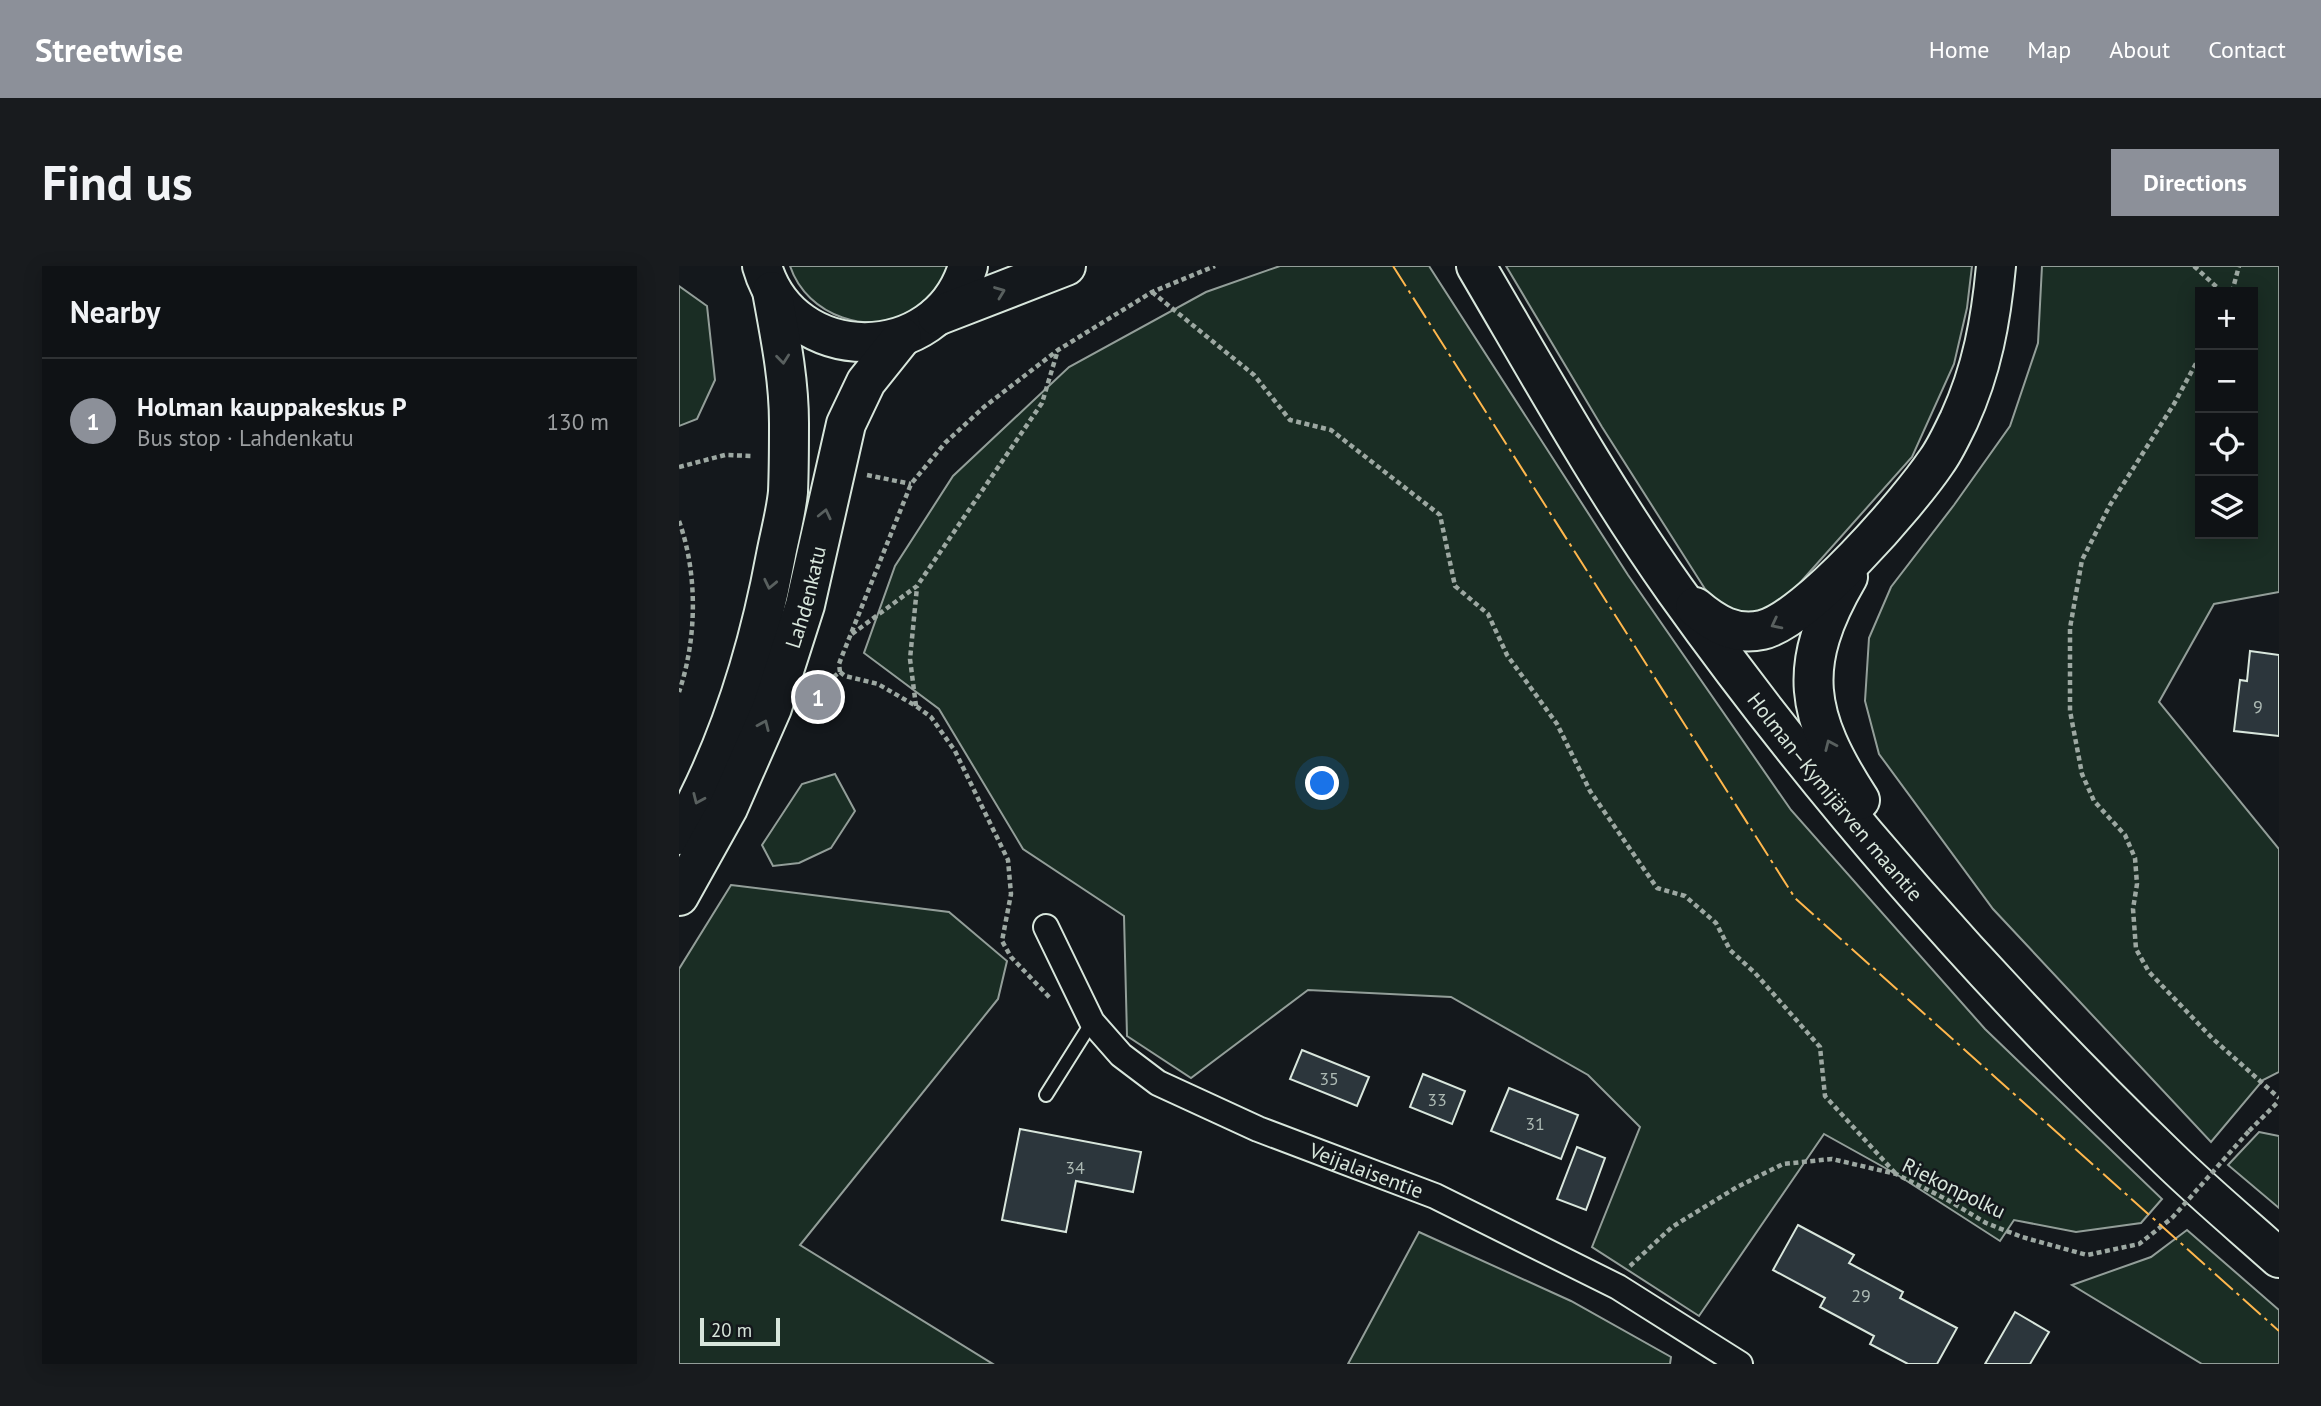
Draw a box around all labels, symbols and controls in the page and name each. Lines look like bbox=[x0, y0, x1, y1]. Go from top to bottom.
text: Streetwise bbox=[35, 28, 183, 71]
text: Home bbox=[1929, 34, 1989, 65]
text: Map bbox=[2027, 34, 2071, 65]
text: About bbox=[2109, 34, 2170, 65]
text: Contact bbox=[2208, 34, 2286, 65]
button: Directions bbox=[2111, 149, 2279, 216]
text: Find us bbox=[42, 150, 193, 214]
one-way arrow bbox=[994, 286, 1006, 300]
map controls bbox=[2195, 287, 2258, 539]
button: + bbox=[2195, 287, 2258, 350]
text: Nearby bbox=[70, 292, 160, 331]
button: − bbox=[2195, 350, 2258, 413]
one-way arrow bbox=[775, 354, 790, 365]
text: Holman kauppakeskus P bbox=[137, 390, 407, 423]
text: 1 bbox=[86, 407, 100, 436]
text: 130 m bbox=[547, 407, 609, 436]
button: locate bbox=[2195, 413, 2258, 476]
text: Bus stop · Lahdenkatu bbox=[137, 423, 354, 452]
button: layers bbox=[2195, 476, 2258, 539]
one-way arrow bbox=[817, 508, 832, 520]
street label: Lahdenkatu bbox=[779, 543, 831, 652]
one-way arrow bbox=[764, 578, 779, 590]
one-way arrow bbox=[1771, 616, 1783, 630]
pin: 1 bbox=[795, 671, 841, 723]
street label: Holman–Kymijärven maantie bbox=[1742, 687, 1929, 906]
house number: 9 bbox=[2253, 695, 2263, 718]
one-way arrow bbox=[756, 720, 770, 732]
one-way arrow bbox=[1824, 740, 1838, 752]
your location bbox=[1305, 766, 1339, 800]
one-way arrow bbox=[692, 792, 706, 804]
house number: 35 bbox=[1319, 1067, 1339, 1090]
house number: 33 bbox=[1427, 1088, 1447, 1111]
house number: 31 bbox=[1525, 1112, 1545, 1135]
street label: Veijalaisentie bbox=[1305, 1136, 1427, 1204]
street label: Riekonpolku bbox=[1898, 1151, 2010, 1225]
house number: 34 bbox=[1065, 1156, 1085, 1179]
house number: 29 bbox=[1851, 1284, 1871, 1307]
scale bar bbox=[700, 1315, 781, 1347]
text: 20 m bbox=[711, 1318, 752, 1342]

